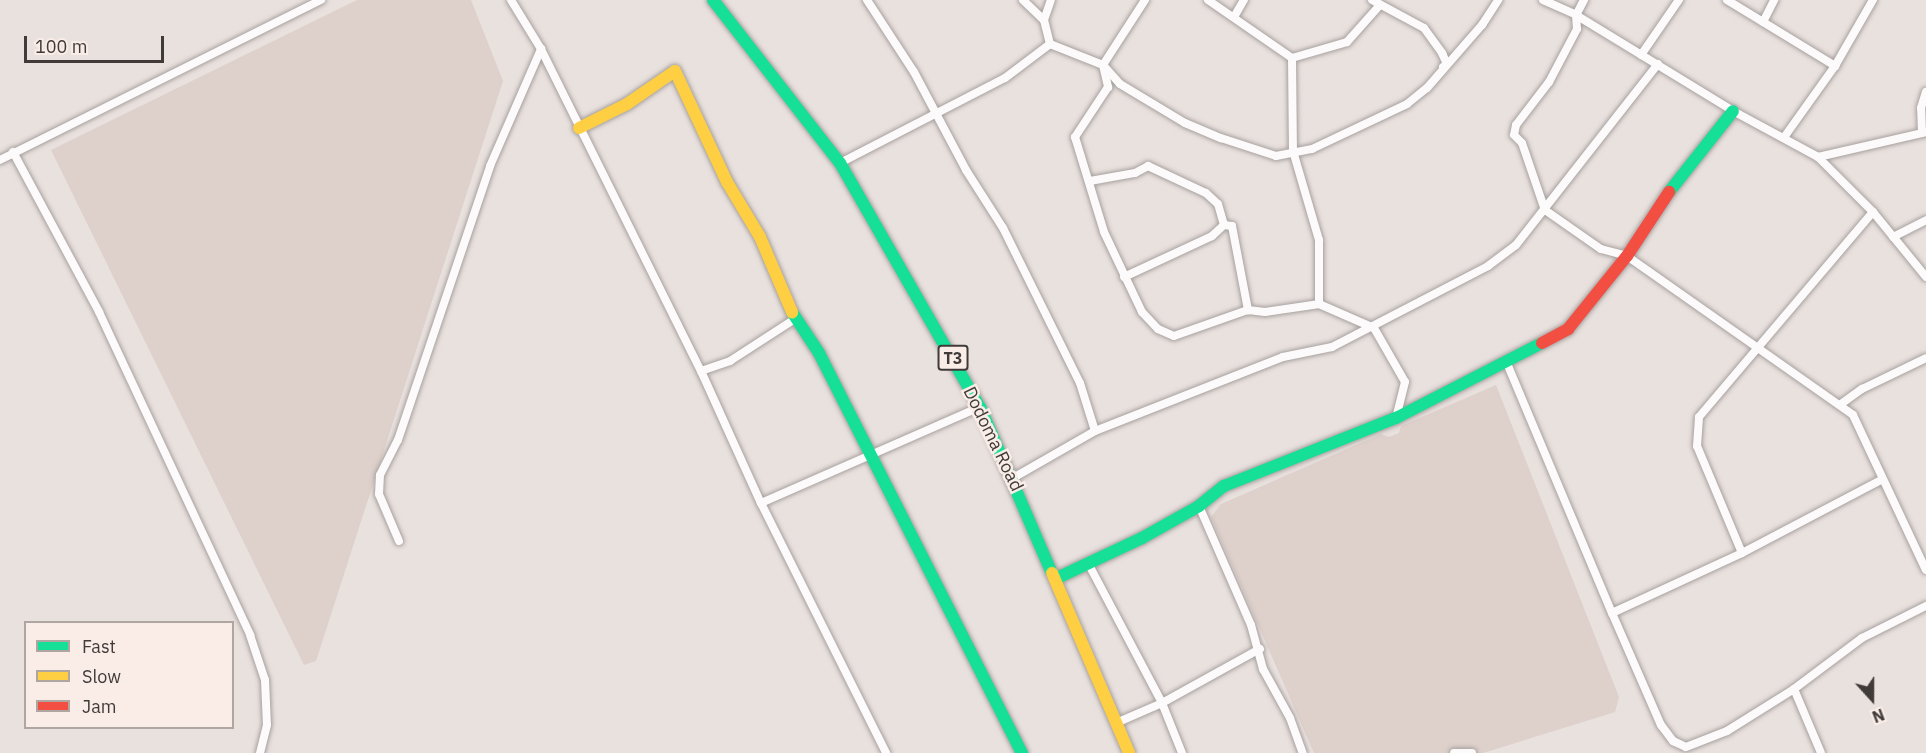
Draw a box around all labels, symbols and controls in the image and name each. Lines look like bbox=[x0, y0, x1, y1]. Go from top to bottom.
scale bar bbox=[27, 24, 166, 62]
text: 100 m bbox=[35, 35, 87, 58]
road number: T3 bbox=[936, 345, 970, 371]
street label: Dodoma Road bbox=[958, 383, 1028, 495]
legend bbox=[24, 621, 234, 729]
text: Fast bbox=[82, 635, 116, 658]
text: Slow bbox=[82, 665, 121, 688]
north arrow bbox=[1842, 669, 1902, 729]
text: Jam bbox=[82, 695, 117, 718]
text: N bbox=[1869, 704, 1887, 727]

